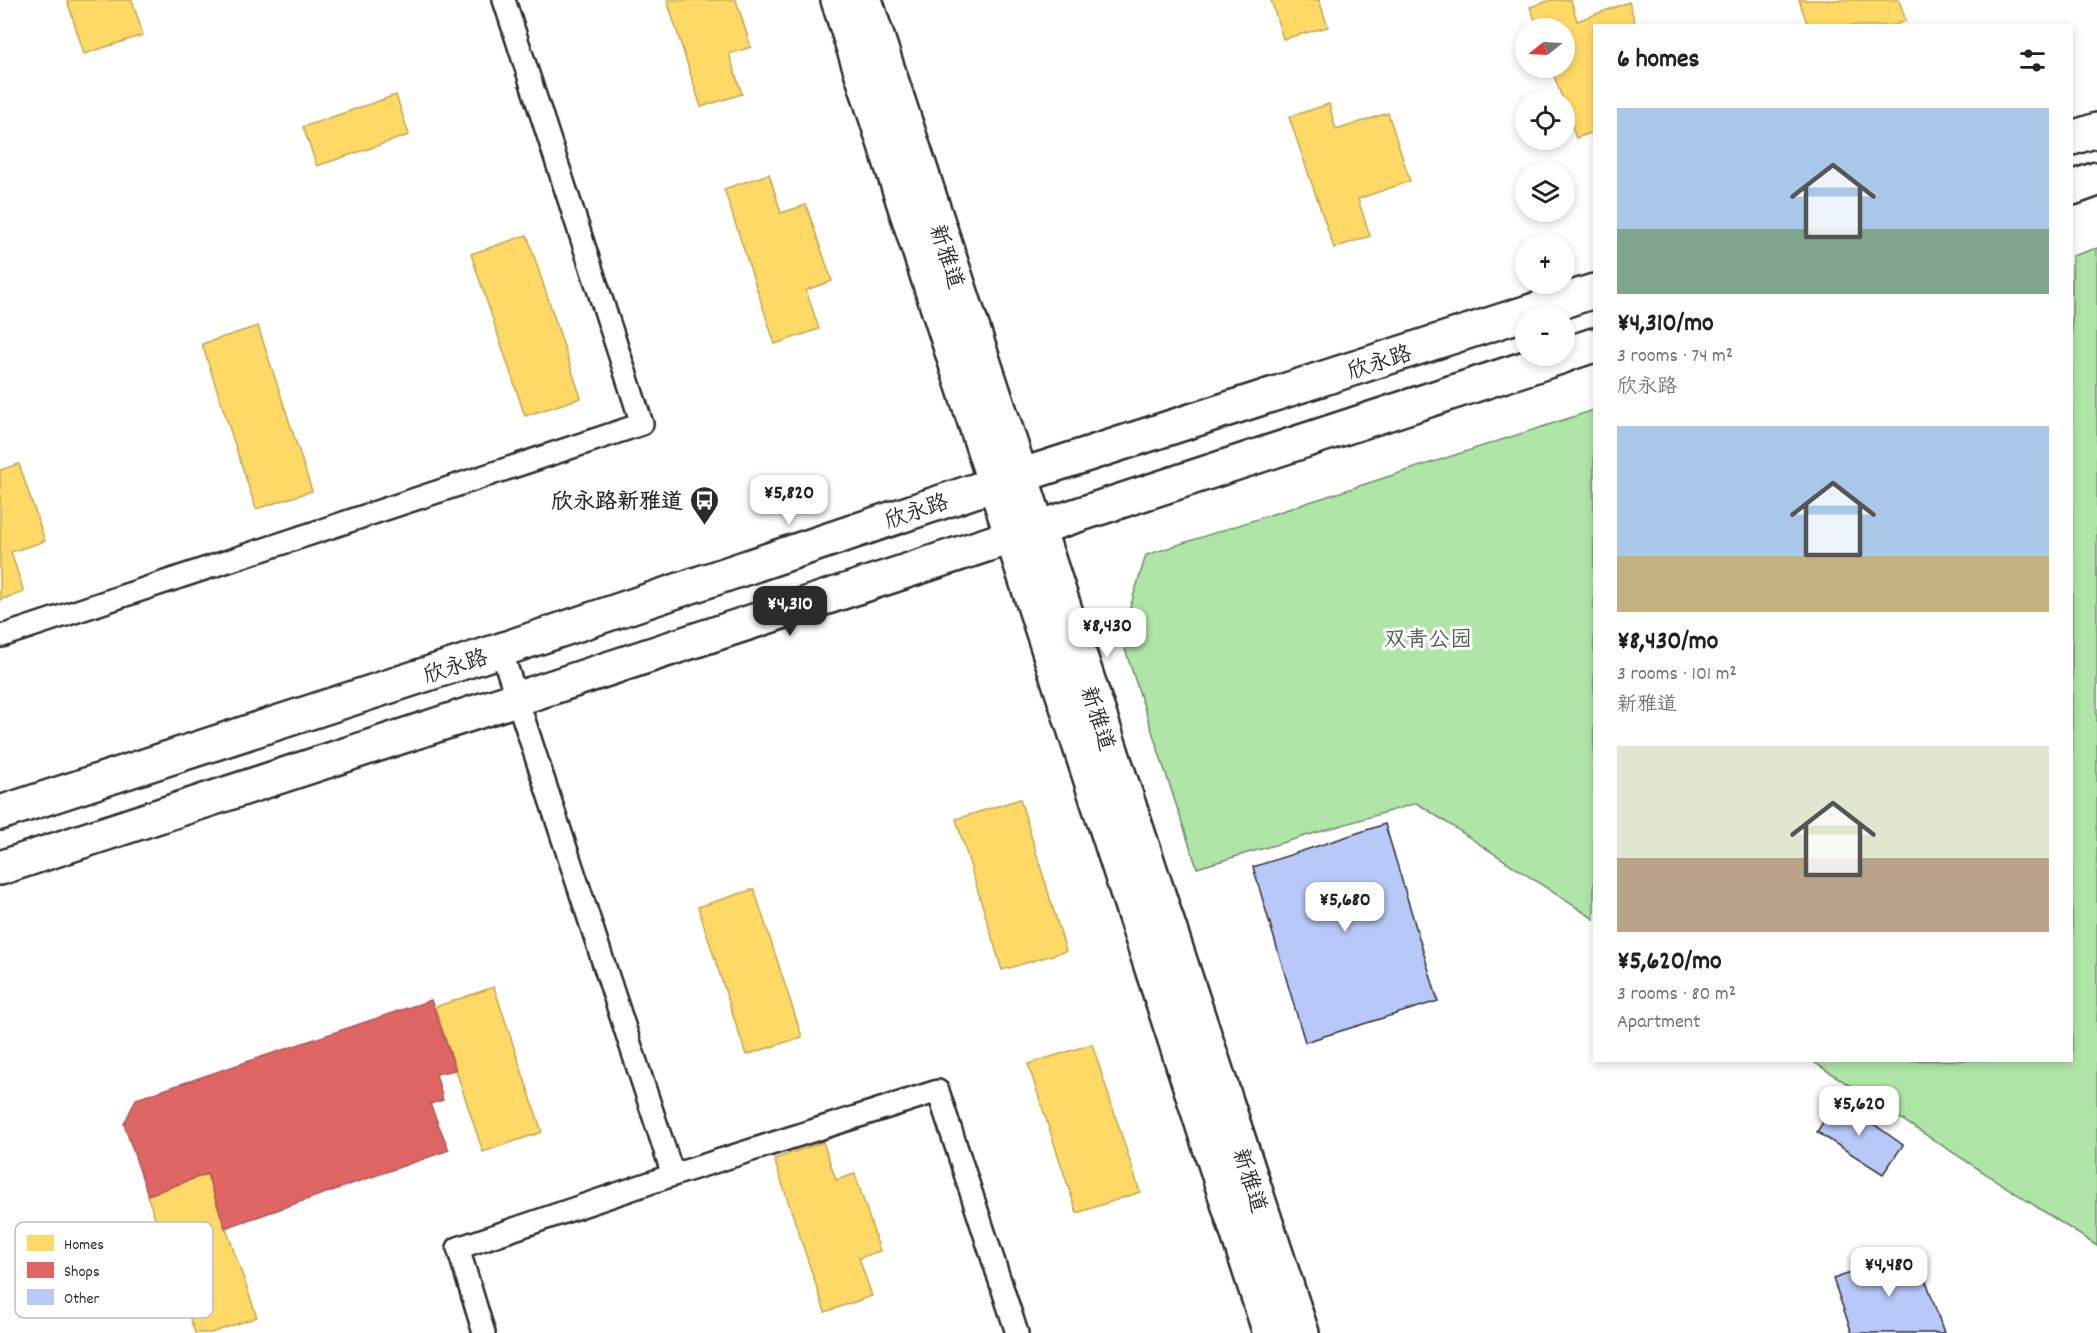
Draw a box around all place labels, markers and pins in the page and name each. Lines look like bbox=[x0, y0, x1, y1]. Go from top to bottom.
pin: ¥5,820 bbox=[740, 475, 838, 526]
bus stop icon: 欣永路新雅道 bbox=[688, 484, 720, 526]
place label: 欣永路新雅道 bbox=[551, 488, 683, 519]
pin: ¥4,310 bbox=[741, 586, 839, 637]
pin: ¥8,430 bbox=[1058, 608, 1156, 659]
pin: ¥5,680 bbox=[1296, 882, 1394, 933]
pin: ¥5,620 bbox=[1810, 1086, 1908, 1137]
pin: ¥4,480 bbox=[1840, 1247, 1938, 1298]

